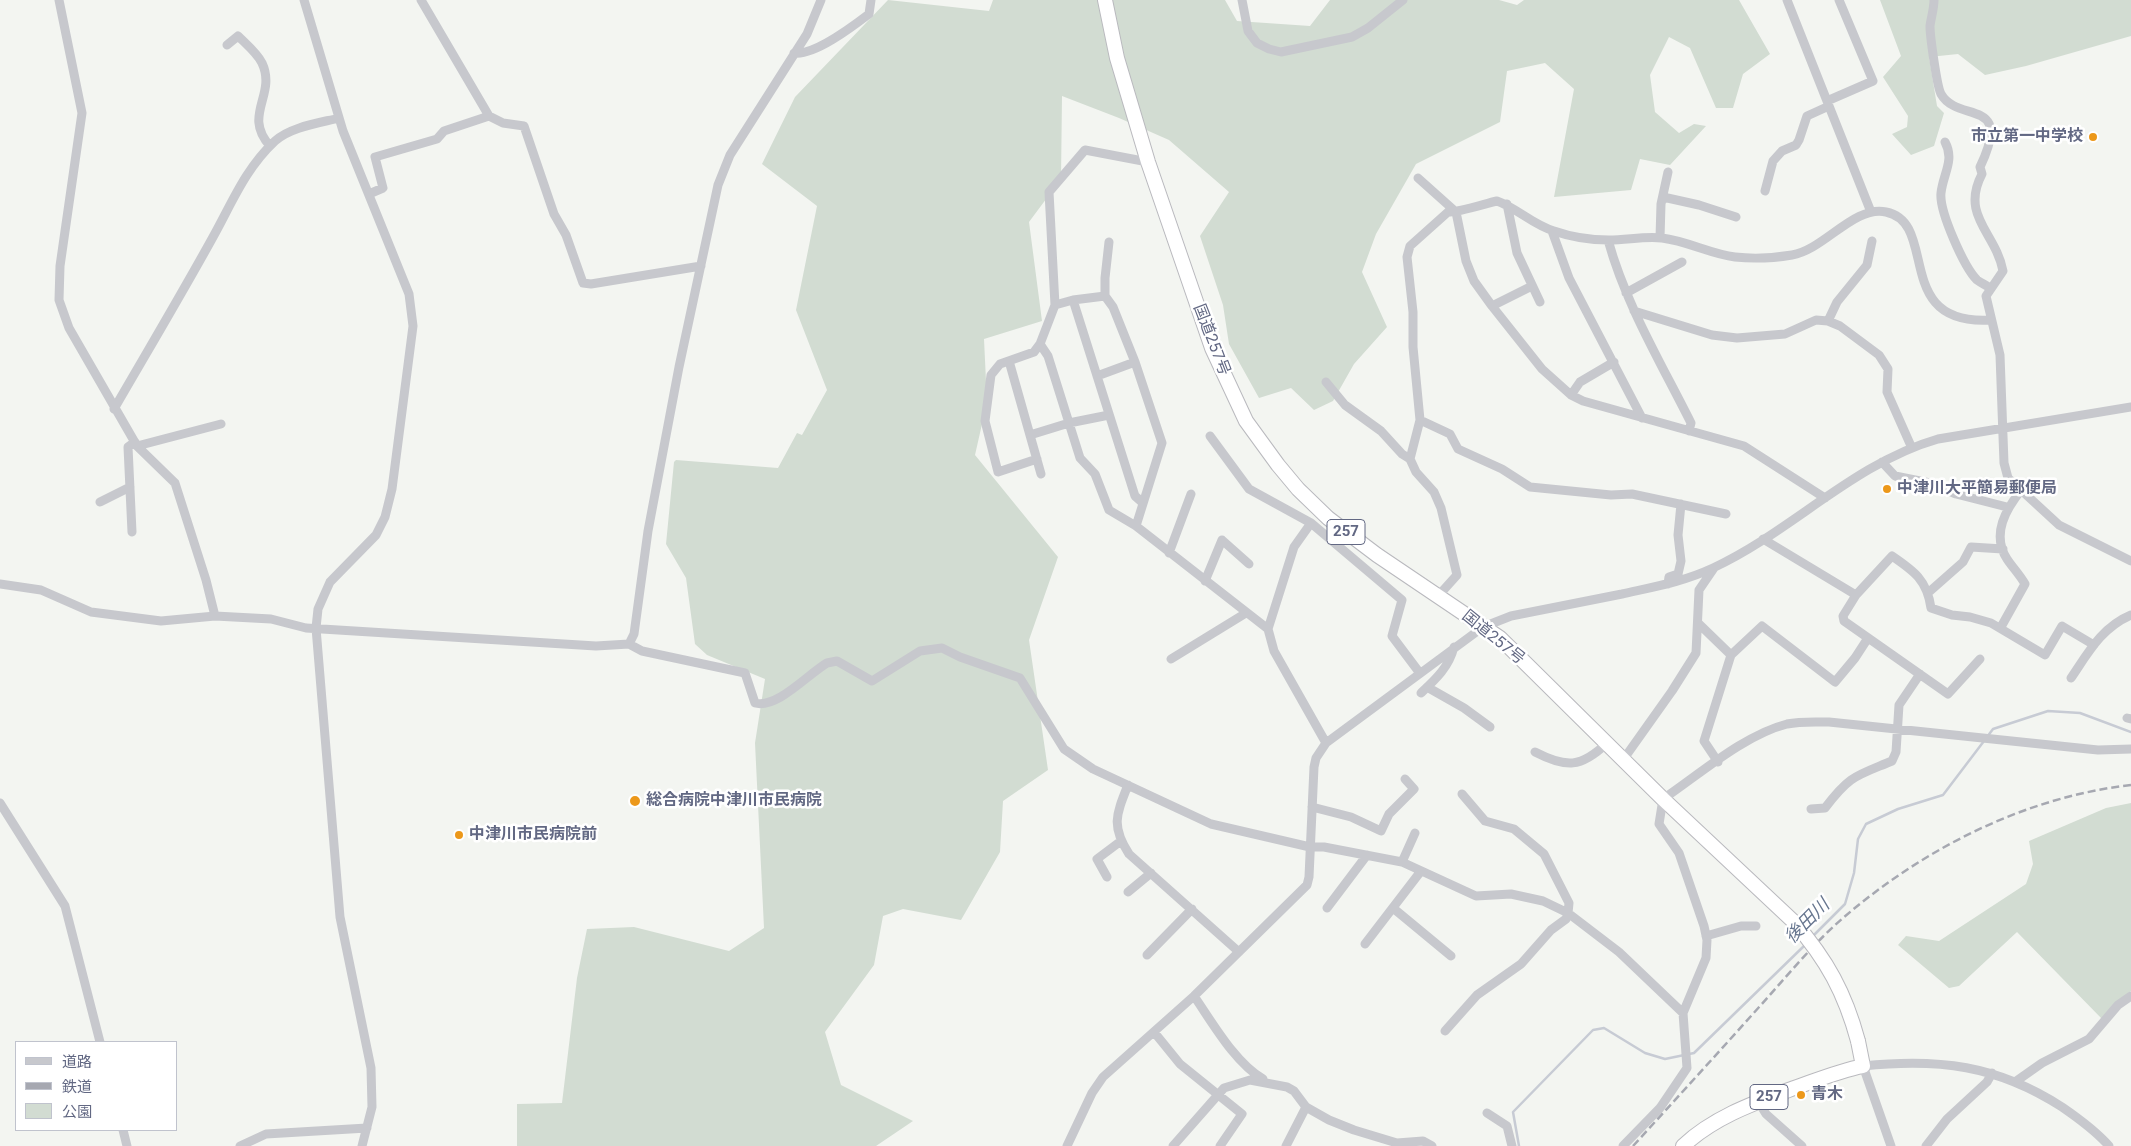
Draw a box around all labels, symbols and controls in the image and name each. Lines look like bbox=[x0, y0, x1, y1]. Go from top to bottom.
place label: 市立第一中学校 bbox=[1971, 127, 2083, 147]
marker: 市立第一中学校 bbox=[2087, 131, 2099, 143]
street label: 国道257号 bbox=[1189, 302, 1233, 378]
place label: 中津川大平簡易郵便局 bbox=[1897, 479, 2057, 499]
marker: 中津川大平簡易郵便局 bbox=[1881, 483, 1893, 495]
road number: 257 bbox=[1327, 520, 1365, 544]
street label: 国道257号 bbox=[1458, 607, 1528, 669]
place label: 総合病院中津川市民病院 bbox=[646, 791, 822, 811]
marker: 総合病院中津川市民病院 bbox=[628, 794, 642, 808]
place label: 中津川市民病院前 bbox=[469, 825, 597, 845]
marker: 中津川市民病院前 bbox=[453, 829, 465, 841]
water label: 後田川 bbox=[1781, 895, 1835, 949]
legend bbox=[15, 1041, 178, 1131]
text: 道路 bbox=[62, 1053, 92, 1071]
text: 鉄道 bbox=[62, 1078, 92, 1096]
road number: 257 bbox=[1750, 1084, 1788, 1110]
place label: 青木 bbox=[1811, 1085, 1843, 1105]
marker: 青木 bbox=[1795, 1089, 1807, 1101]
text: 公園 bbox=[62, 1103, 92, 1121]

